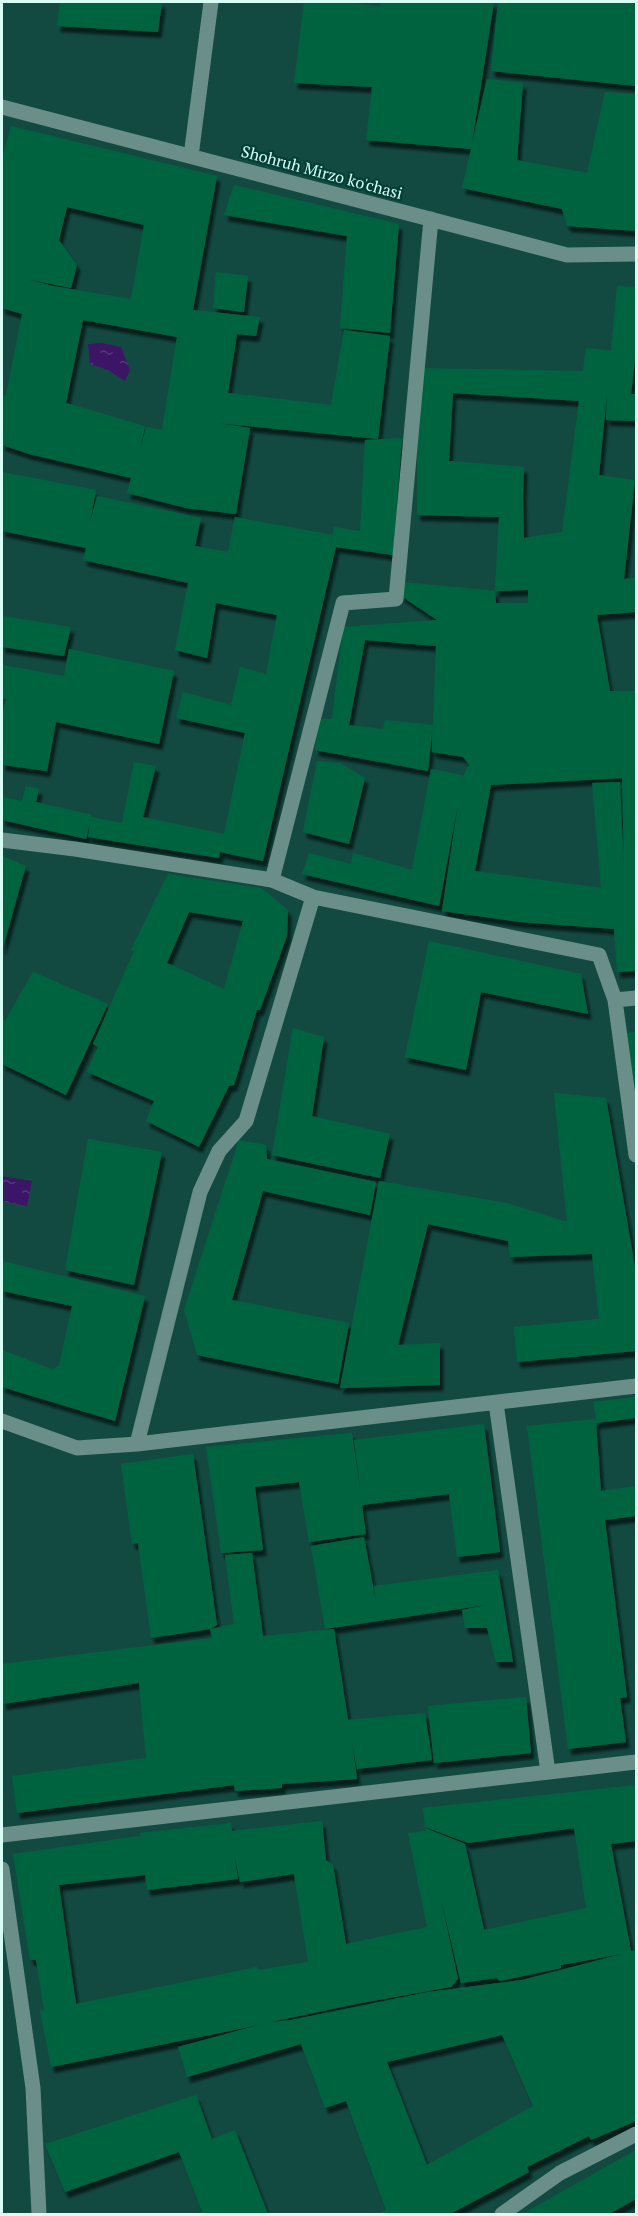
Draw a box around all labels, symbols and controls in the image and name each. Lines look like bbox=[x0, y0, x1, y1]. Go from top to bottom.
street label: Shohruh Mirzo ko'chasi bbox=[239, 140, 405, 204]

